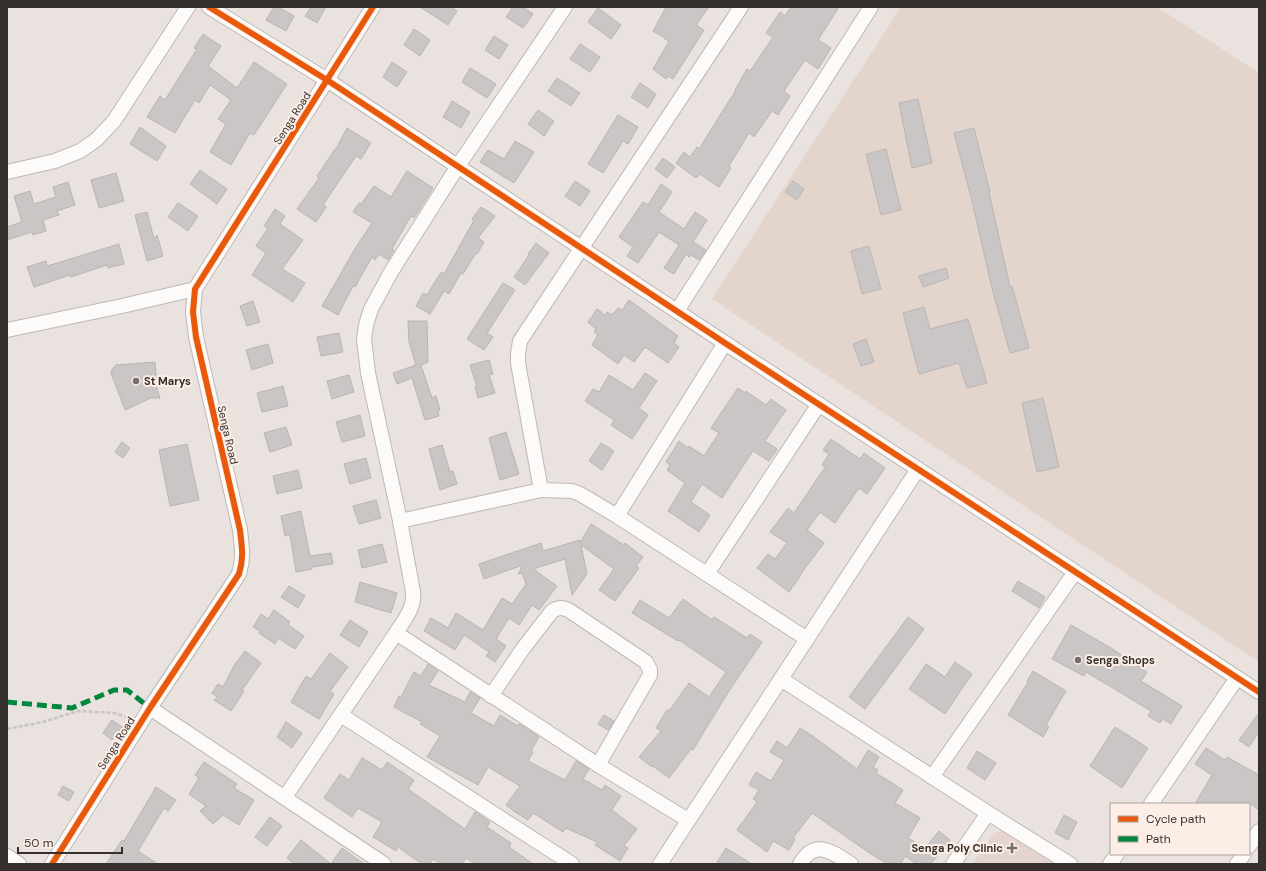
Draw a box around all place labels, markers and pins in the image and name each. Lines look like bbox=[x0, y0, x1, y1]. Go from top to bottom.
place label: St Marys bbox=[144, 374, 191, 388]
marker: St Marys bbox=[131, 376, 141, 386]
place label: Senga Shops bbox=[1086, 653, 1155, 667]
marker: Senga Shops bbox=[1073, 655, 1083, 665]
place label: Senga Poly Clinic bbox=[911, 841, 1003, 855]
marker: Senga Poly Clinic bbox=[1006, 842, 1018, 854]

